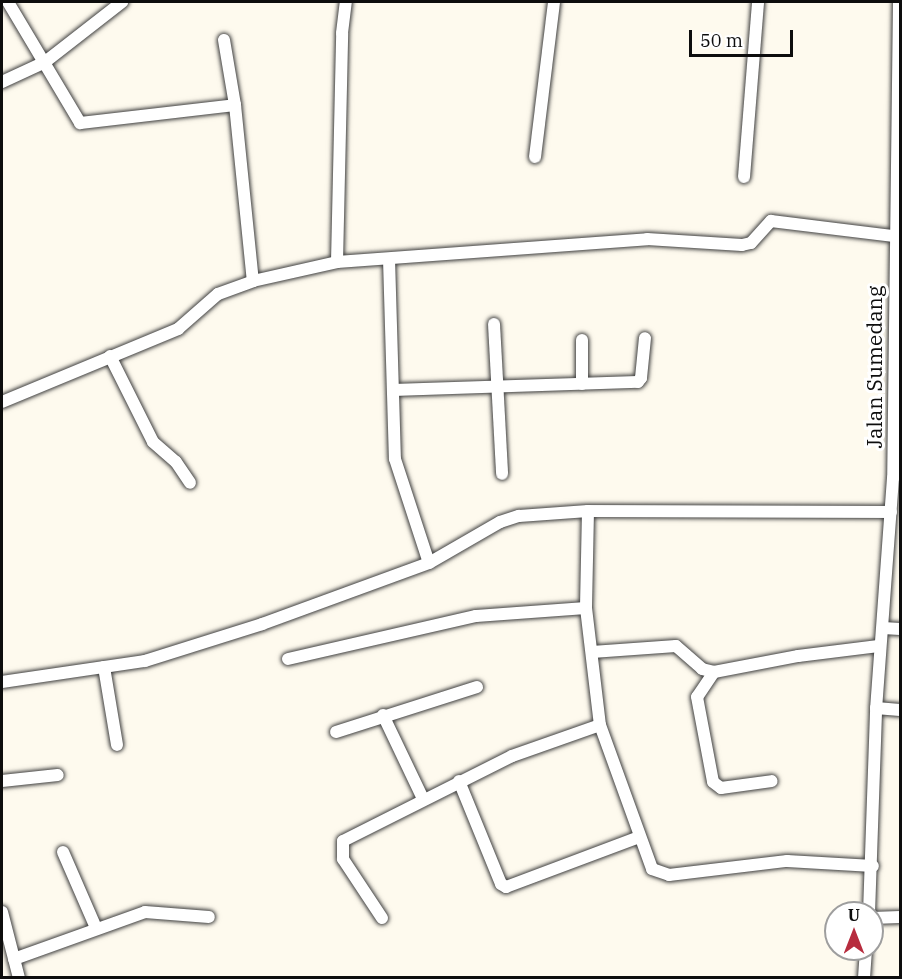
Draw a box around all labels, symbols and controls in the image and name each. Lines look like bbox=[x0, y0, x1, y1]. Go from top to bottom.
scale bar bbox=[692, 18, 796, 56]
text: 50 m bbox=[700, 29, 743, 52]
street label: Jalan Sumedang bbox=[861, 286, 887, 448]
north arrow bbox=[824, 901, 884, 961]
text: U bbox=[848, 905, 860, 925]

